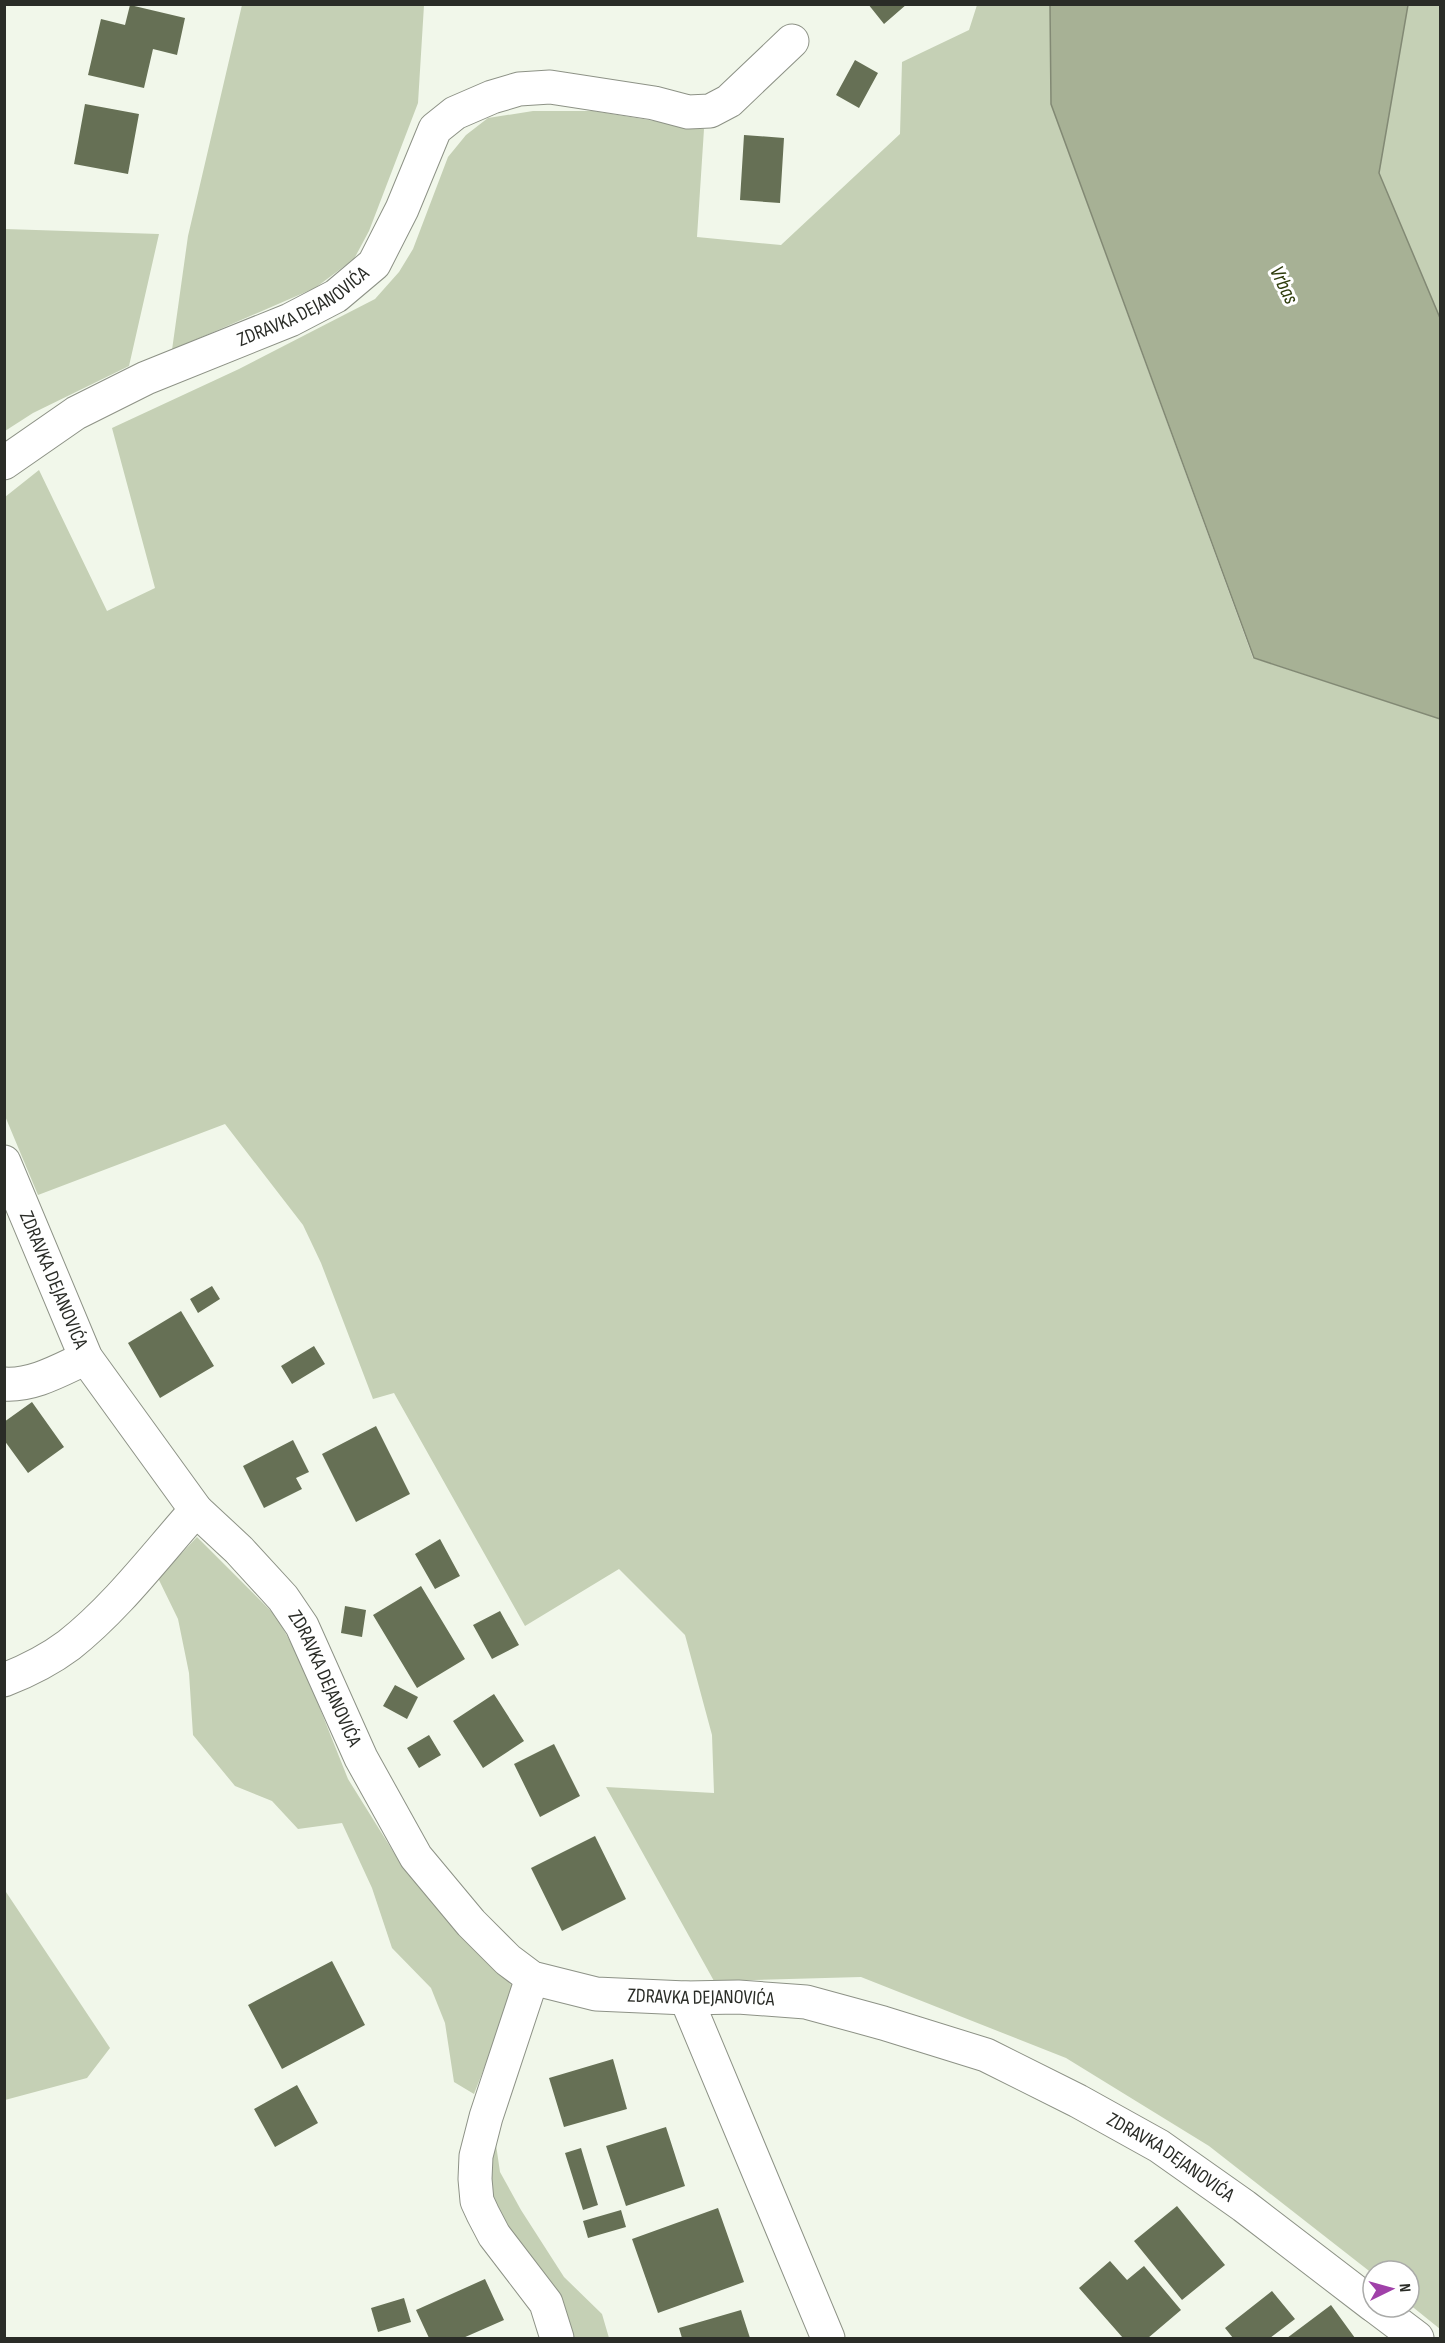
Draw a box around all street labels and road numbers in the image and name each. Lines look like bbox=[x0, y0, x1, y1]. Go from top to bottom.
street label: ZDRAVKA DEJANOVIĆA bbox=[234, 261, 374, 352]
street label: ZDRAVKA DEJANOVIĆA bbox=[14, 1208, 93, 1353]
street label: ZDRAVKA DEJANOVIĆA bbox=[283, 1606, 367, 1751]
street label: ZDRAVKA DEJANOVIĆA bbox=[627, 1983, 776, 2012]
street label: ZDRAVKA DEJANOVIĆA bbox=[1103, 2107, 1239, 2208]

